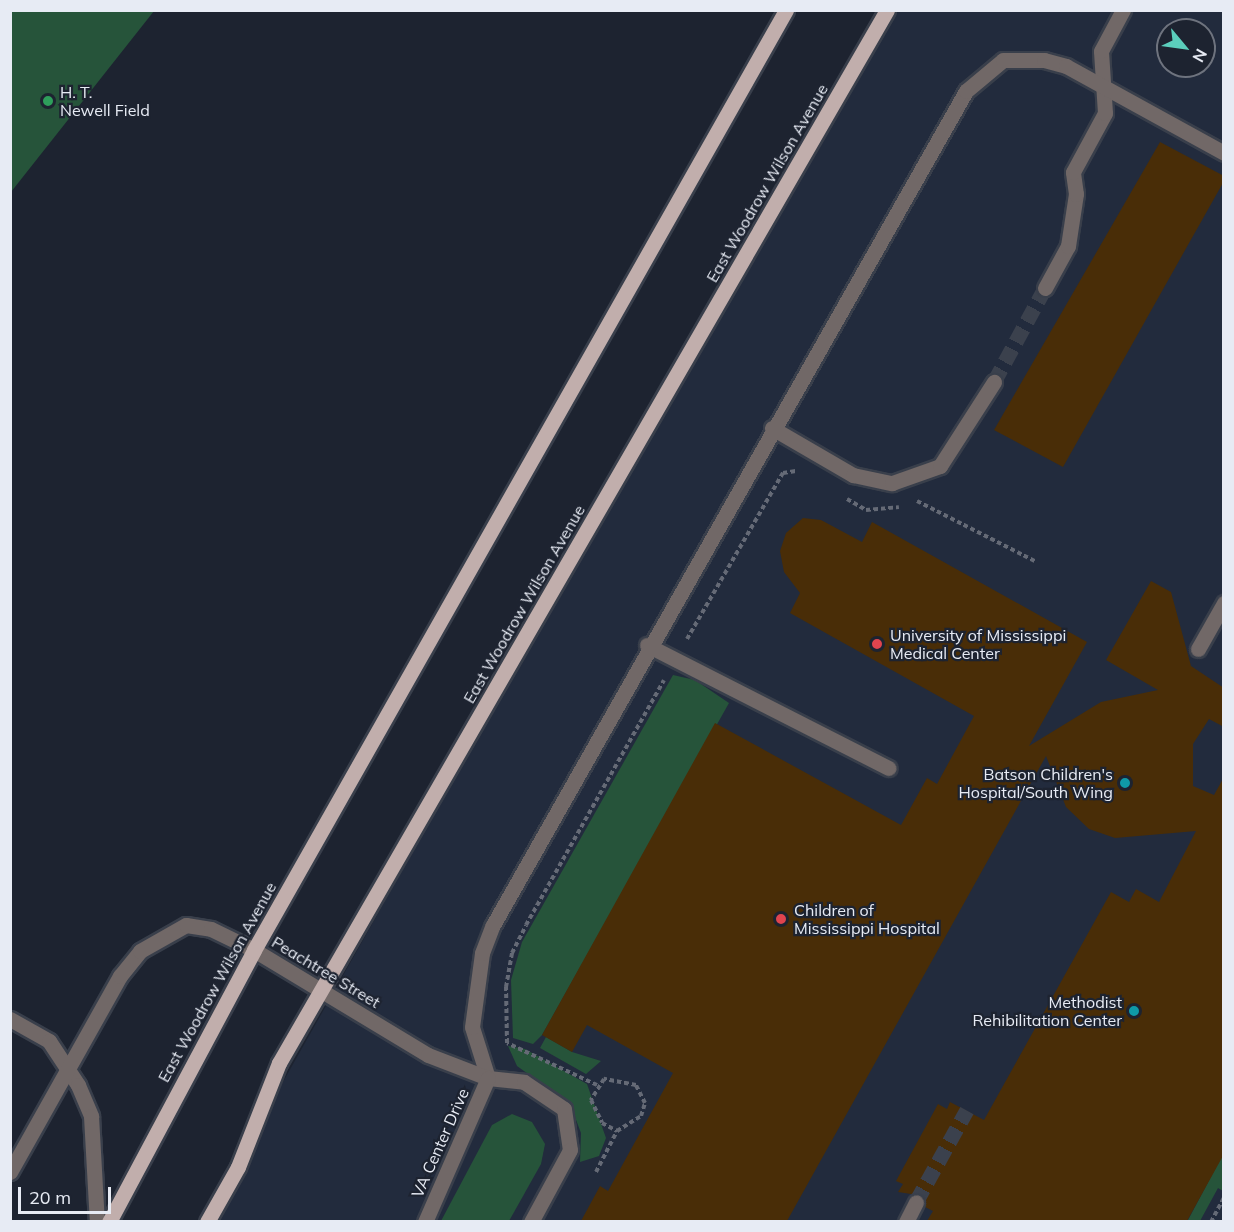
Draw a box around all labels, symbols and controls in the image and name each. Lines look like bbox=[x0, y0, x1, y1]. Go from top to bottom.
north arrow bbox=[1156, 18, 1216, 78]
text: N bbox=[1188, 46, 1212, 66]
street label: East Woodrow Wilson Avenue bbox=[702, 80, 832, 286]
place label: H. T. Newell Field bbox=[60, 82, 150, 120]
marker: H. T. Newell Field bbox=[41, 94, 55, 108]
street label: East Woodrow Wilson Avenue bbox=[459, 501, 589, 707]
place label: University of Mississippi Medical Center bbox=[890, 625, 1066, 663]
marker: University of Mississippi Medical Center bbox=[868, 635, 886, 653]
place label: Batson Children's Hospital/South Wing bbox=[959, 764, 1113, 802]
marker: Batson Children's Hospital/South Wing bbox=[1118, 776, 1132, 790]
street label: East Woodrow Wilson Avenue bbox=[154, 879, 280, 1085]
place label: Children of Mississippi Hospital bbox=[794, 900, 940, 938]
marker: Children of Mississippi Hospital bbox=[772, 910, 790, 928]
street label: Peachtree Street bbox=[268, 932, 384, 1012]
place label: Methodist Rehibilitation Center bbox=[972, 992, 1122, 1030]
marker: Methodist Rehibilitation Center bbox=[1127, 1004, 1141, 1018]
street label: VA Center Drive bbox=[407, 1085, 473, 1201]
scale bar bbox=[21, 1175, 114, 1213]
text: 20 m bbox=[29, 1186, 71, 1209]

